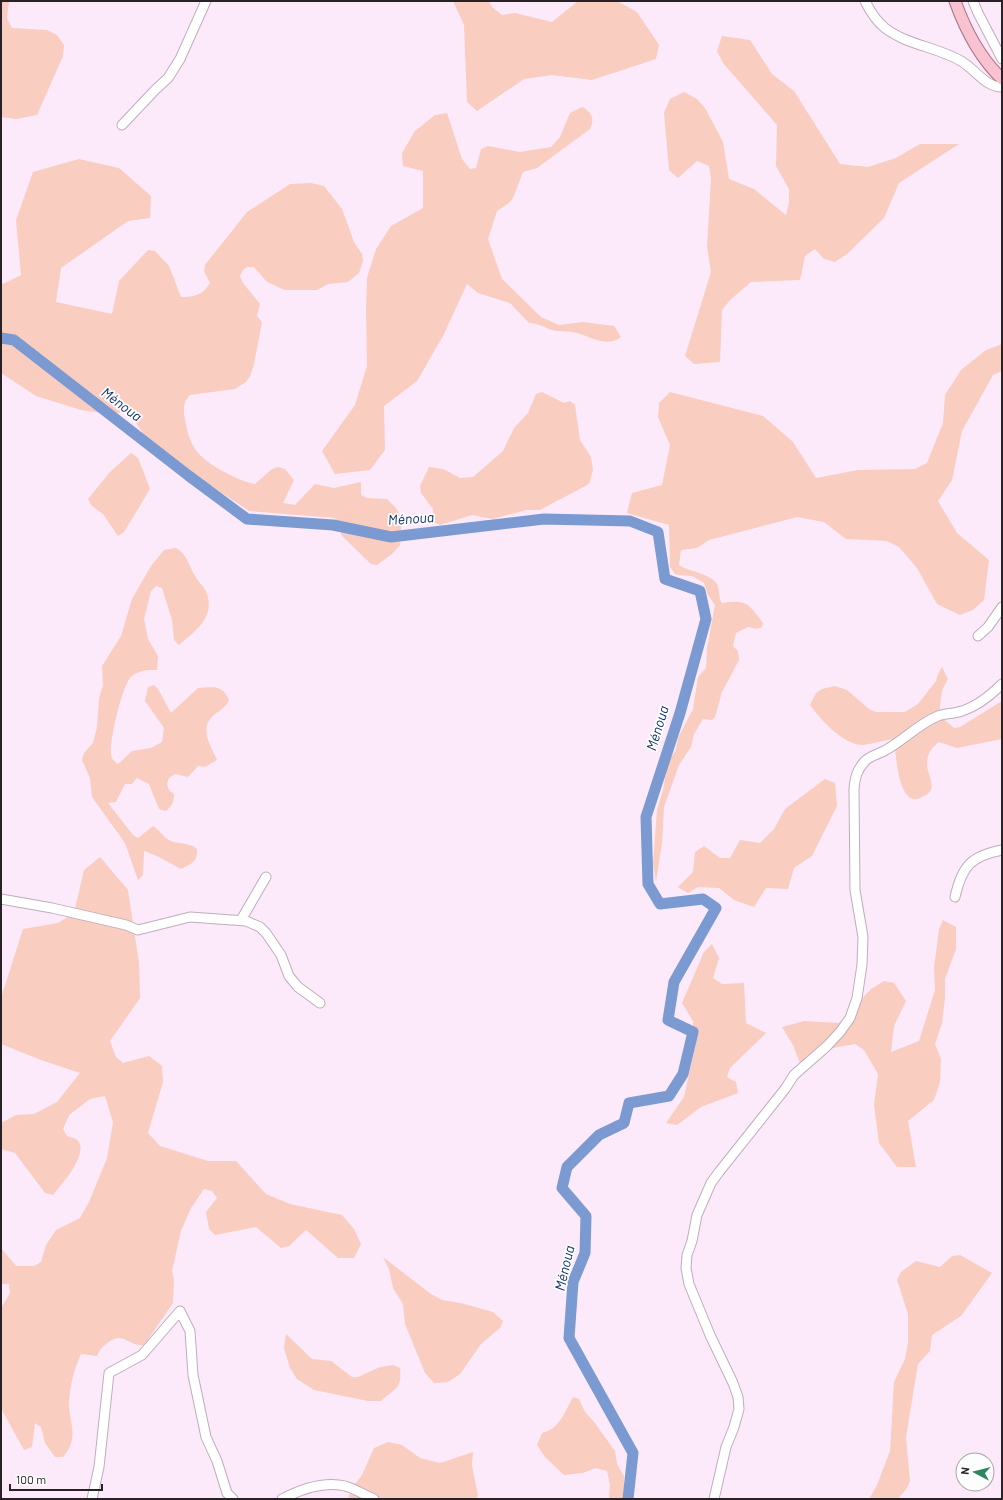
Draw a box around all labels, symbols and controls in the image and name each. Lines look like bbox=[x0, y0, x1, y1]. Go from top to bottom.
water label: Ménoua bbox=[98, 383, 146, 425]
water label: Ménoua bbox=[387, 508, 435, 528]
water label: Ménoua bbox=[642, 703, 672, 753]
water label: Ménoua bbox=[551, 1244, 577, 1292]
north arrow bbox=[955, 1452, 995, 1492]
scale bar bbox=[10, 1466, 102, 1492]
text: N bbox=[958, 1466, 971, 1475]
text: 100 m bbox=[16, 1472, 46, 1486]

